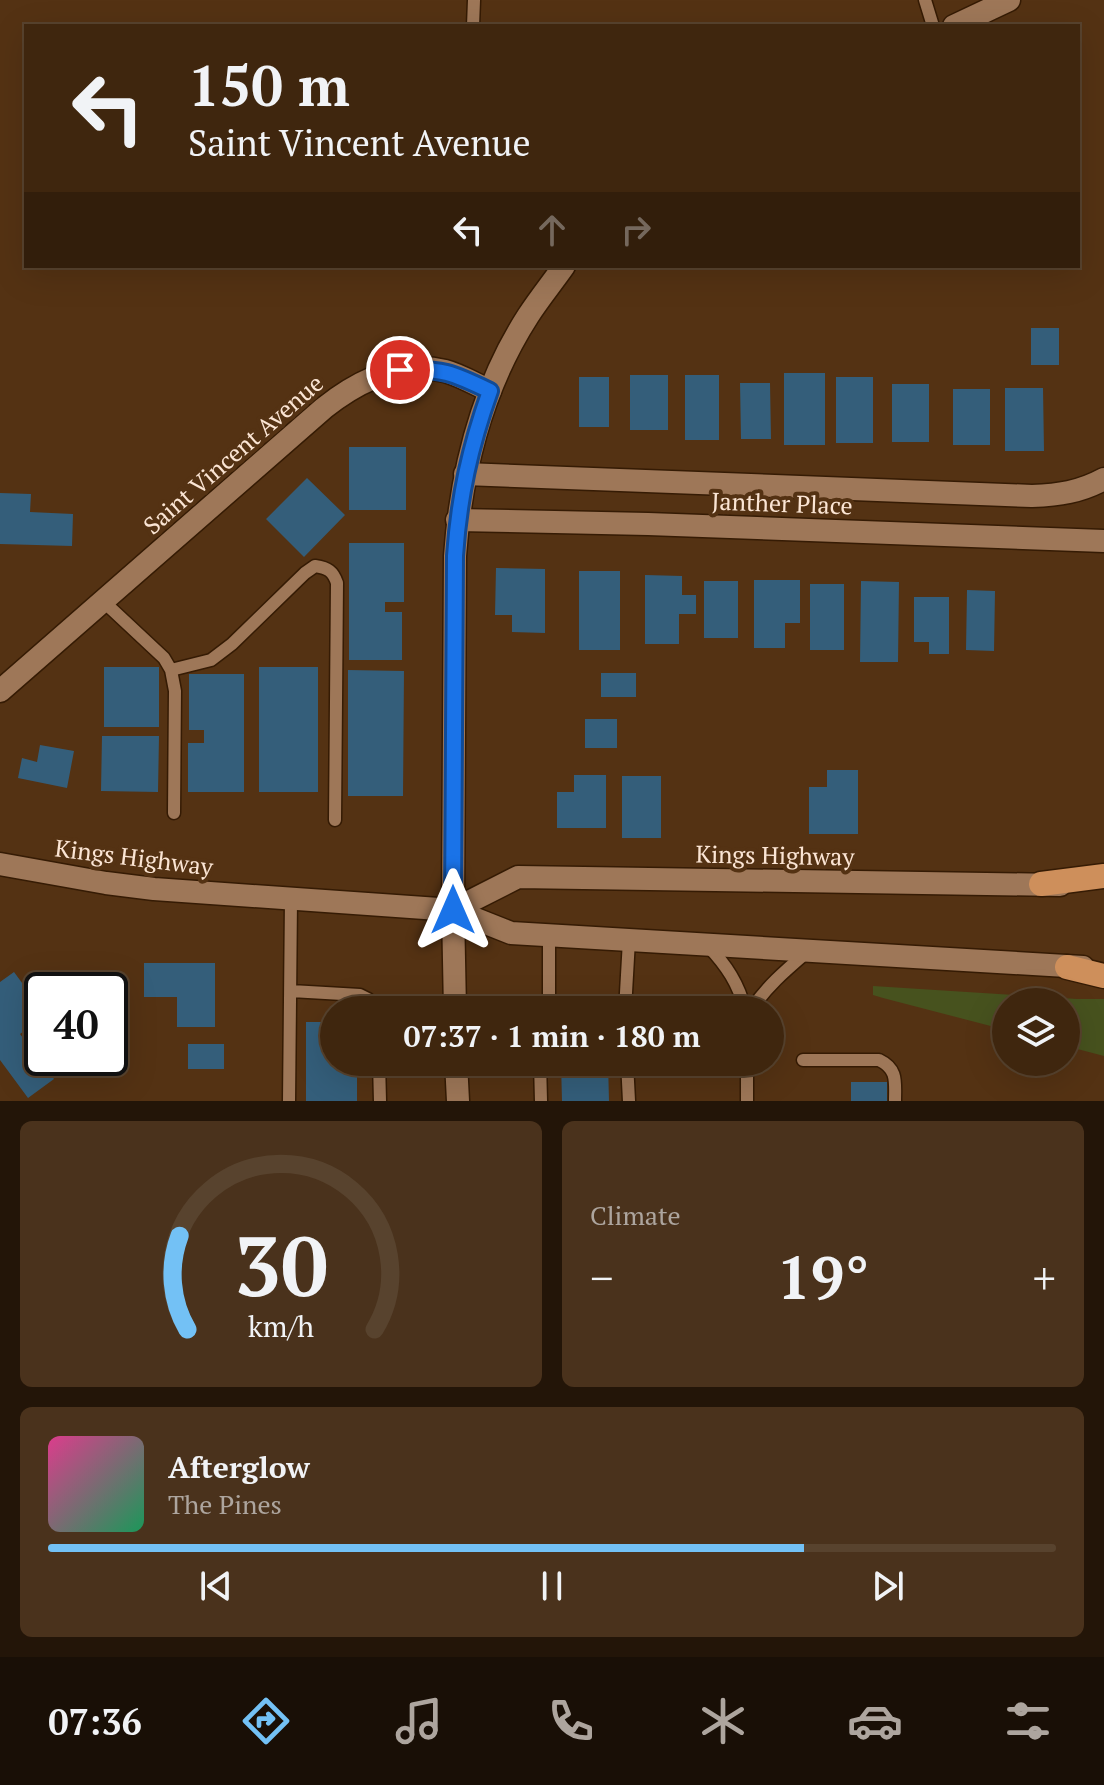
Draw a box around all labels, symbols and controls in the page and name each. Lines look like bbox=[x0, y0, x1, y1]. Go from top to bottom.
text: 150 m bbox=[188, 48, 350, 122]
icon: left bbox=[56, 56, 160, 160]
text: Saint Vincent Avenue bbox=[188, 119, 531, 166]
icon: left bbox=[446, 208, 490, 252]
icon: ahead bbox=[530, 208, 574, 252]
icon: right bbox=[614, 208, 658, 252]
pin bbox=[366, 336, 434, 404]
icon: arrive bbox=[378, 348, 422, 392]
street label: Saint Vincent Avenue bbox=[136, 367, 330, 541]
street label: Janther Place bbox=[711, 485, 853, 521]
street label: Kings Highway bbox=[53, 831, 216, 883]
street label: Kings Highway bbox=[695, 838, 856, 872]
position arrow bbox=[411, 868, 495, 952]
speed limit sign: 40 bbox=[24, 972, 128, 1076]
map controls bbox=[992, 988, 1080, 1076]
button: layers bbox=[992, 988, 1080, 1076]
text: 07:37 · 1 min · 180 m bbox=[404, 1016, 700, 1056]
text: Climate bbox=[590, 1198, 681, 1232]
text: 30 bbox=[234, 1210, 328, 1320]
text: 19° bbox=[777, 1237, 869, 1316]
text: − bbox=[590, 1248, 613, 1307]
text: + bbox=[1033, 1248, 1056, 1307]
text: km/h bbox=[248, 1307, 314, 1345]
text: Afterglow bbox=[168, 1447, 310, 1487]
text: The Pines bbox=[168, 1487, 282, 1521]
icon: previous bbox=[194, 1564, 238, 1608]
icon: pause bbox=[530, 1564, 574, 1608]
icon: next bbox=[866, 1564, 910, 1608]
icon: directions bbox=[238, 1693, 294, 1749]
icon: music bbox=[391, 1693, 447, 1749]
icon: phone bbox=[543, 1693, 599, 1749]
icon: climate bbox=[695, 1693, 751, 1749]
icon: car bbox=[847, 1693, 903, 1749]
icon: filters bbox=[1000, 1693, 1056, 1749]
text: 07:36 bbox=[48, 1698, 142, 1745]

